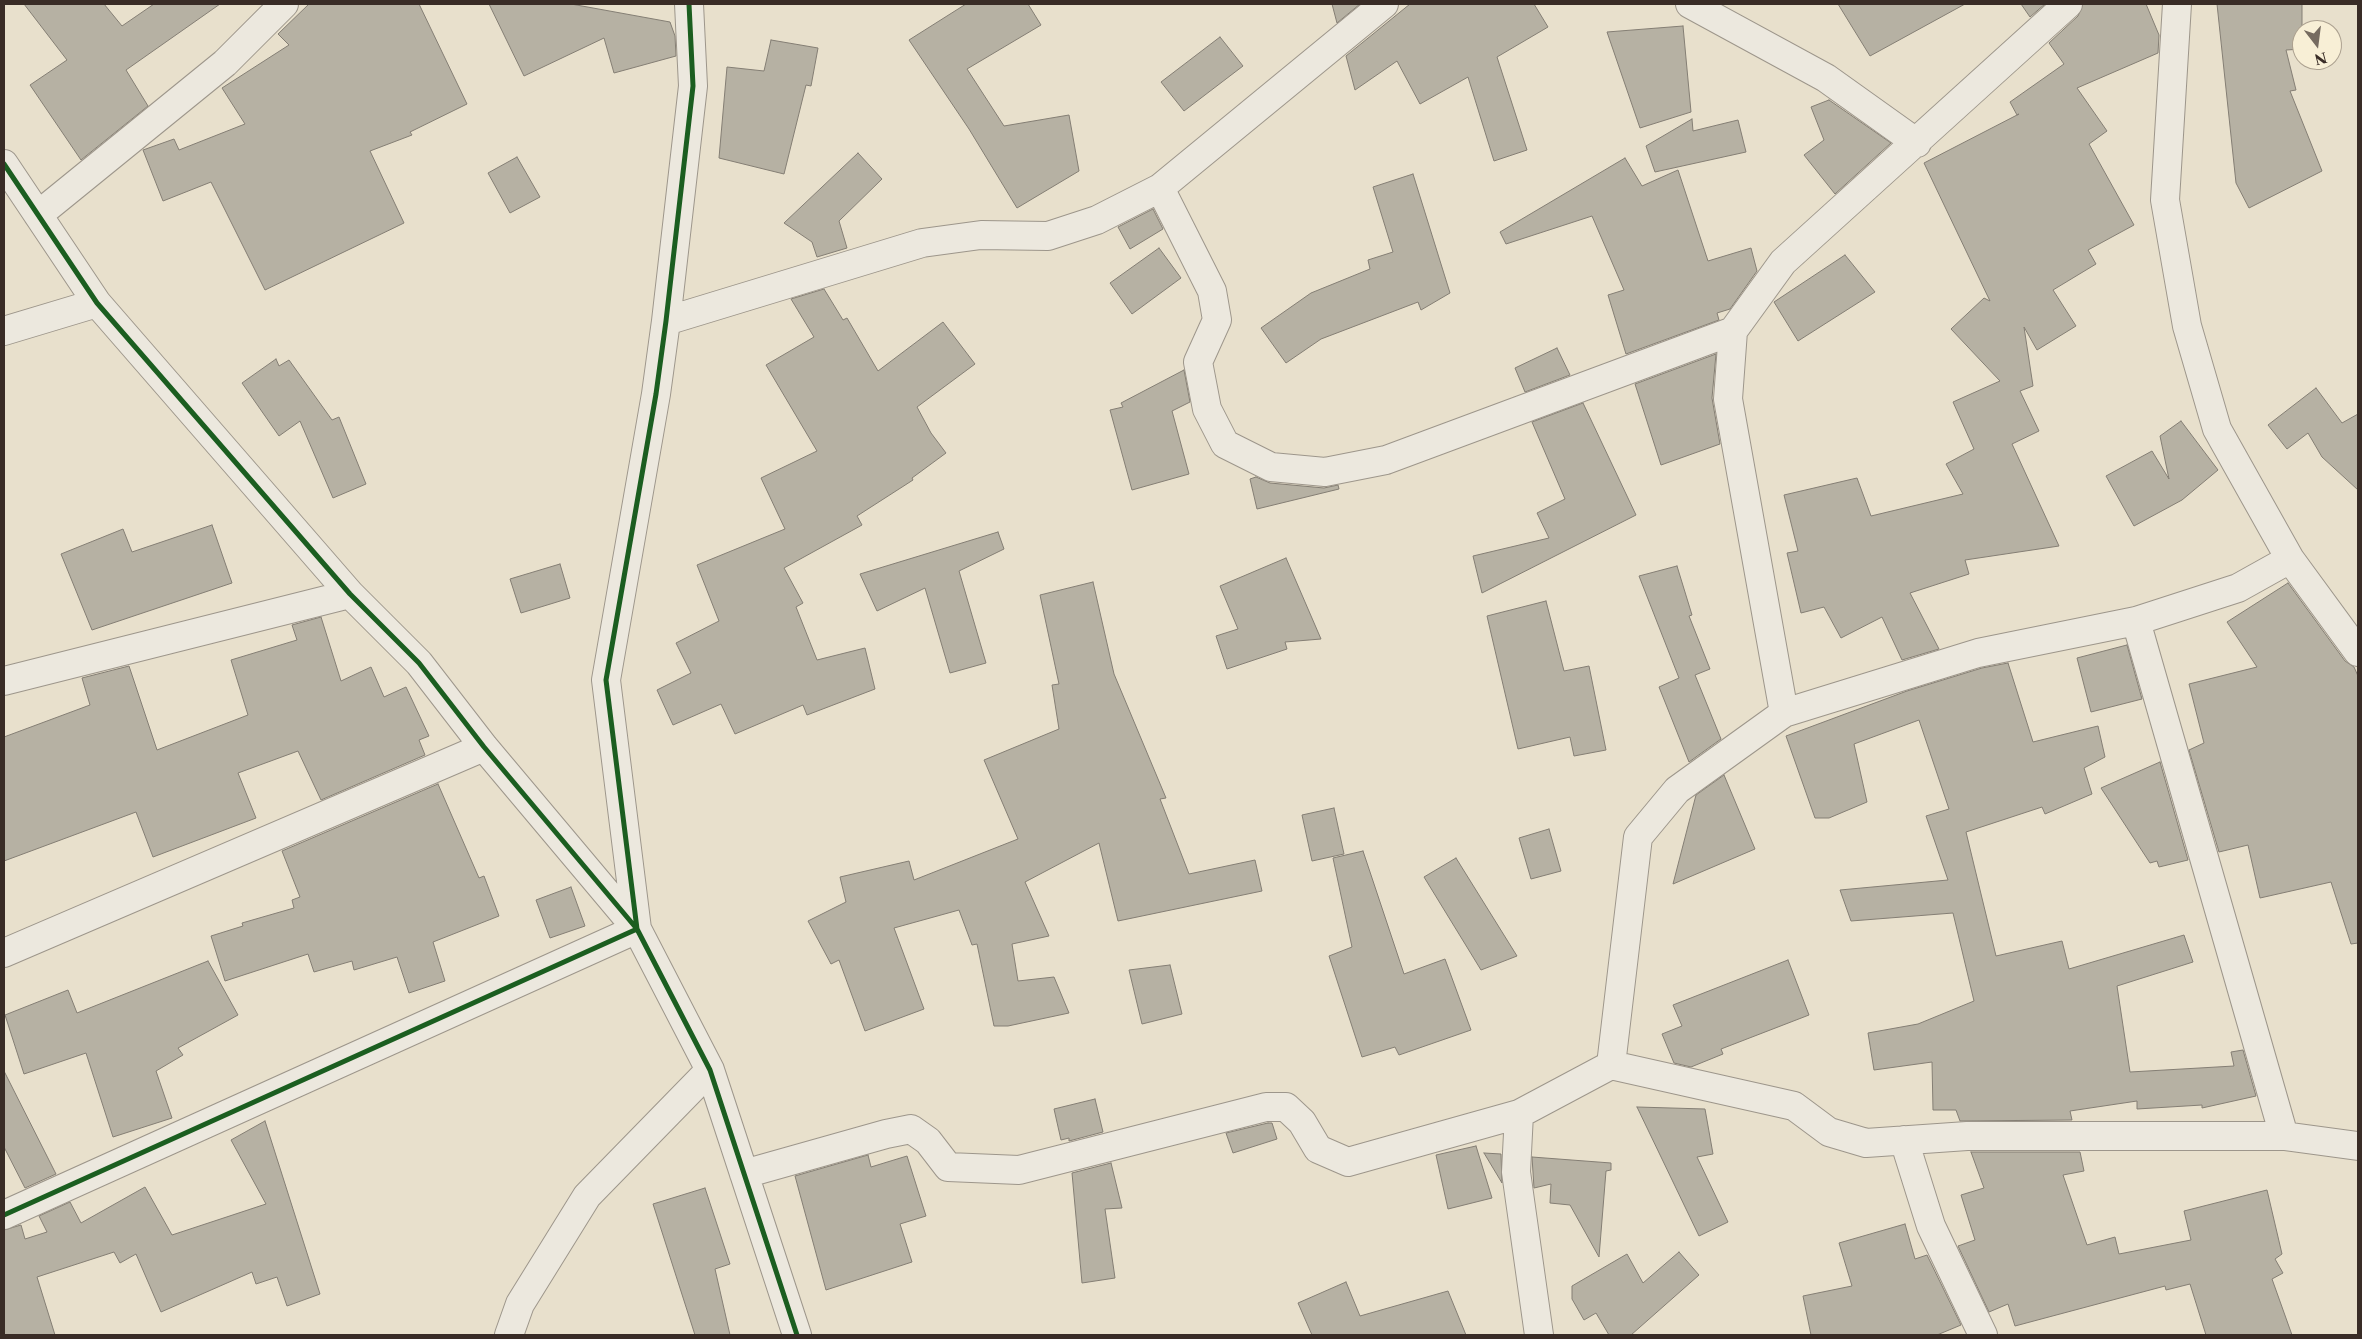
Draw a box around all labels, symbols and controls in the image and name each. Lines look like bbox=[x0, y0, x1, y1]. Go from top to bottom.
north arrow bbox=[2292, 20, 2342, 70]
text: N bbox=[2312, 48, 2329, 69]

